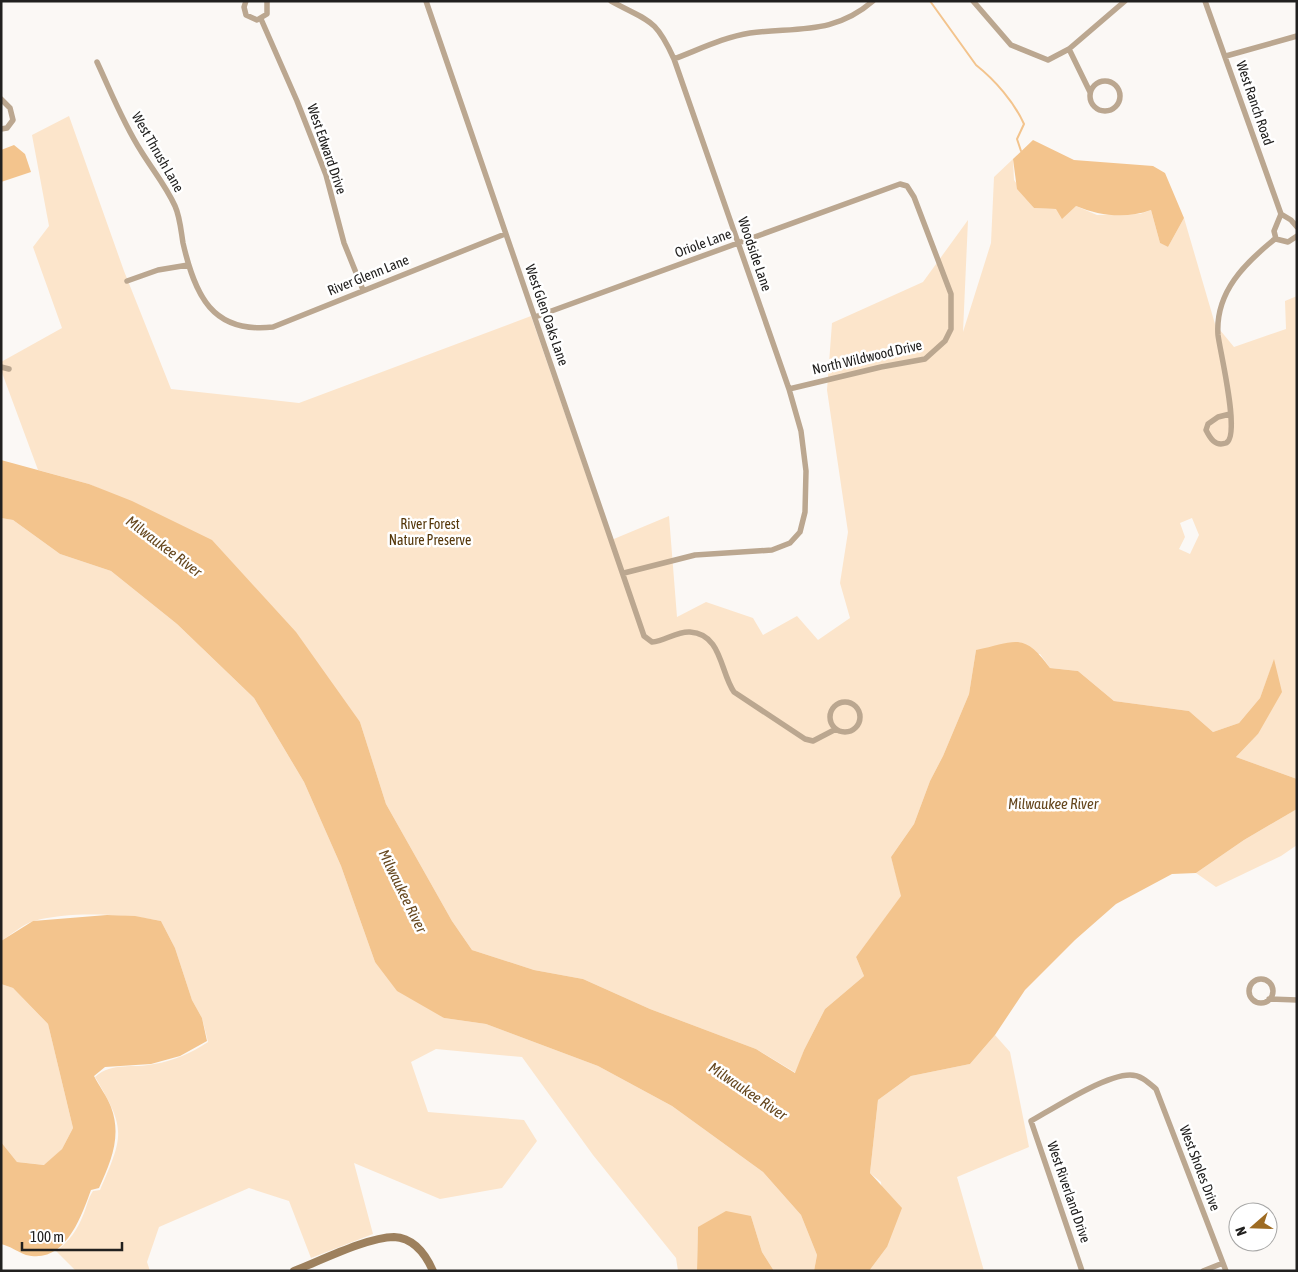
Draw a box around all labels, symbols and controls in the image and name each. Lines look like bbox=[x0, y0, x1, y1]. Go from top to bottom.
street label: West Ranch Road bbox=[1233, 59, 1277, 147]
street label: West Edward Drive bbox=[304, 102, 350, 196]
street label: West Thrush Lane bbox=[129, 109, 187, 195]
street label: Woodside Lane bbox=[735, 215, 775, 293]
street label: Oriole Lane bbox=[673, 225, 733, 261]
street label: River Glenn Lane bbox=[325, 251, 411, 299]
street label: West Glen Oaks Lane bbox=[522, 262, 572, 368]
street label: North Wildwood Drive bbox=[811, 337, 923, 377]
water label: Milwaukee River bbox=[123, 512, 206, 580]
park label: River Forest Nature Preserve bbox=[389, 516, 471, 548]
water label: Milwaukee River bbox=[1008, 795, 1099, 812]
water label: Milwaukee River bbox=[376, 847, 431, 936]
water label: Milwaukee River bbox=[706, 1059, 791, 1124]
street label: West Sholes Drive bbox=[1176, 1123, 1224, 1213]
street label: West Riverland Drive bbox=[1044, 1139, 1094, 1245]
north arrow bbox=[1228, 1202, 1278, 1252]
scale bar bbox=[22, 1220, 122, 1252]
text: N bbox=[1232, 1225, 1250, 1238]
text: 100 m bbox=[30, 1228, 64, 1245]

